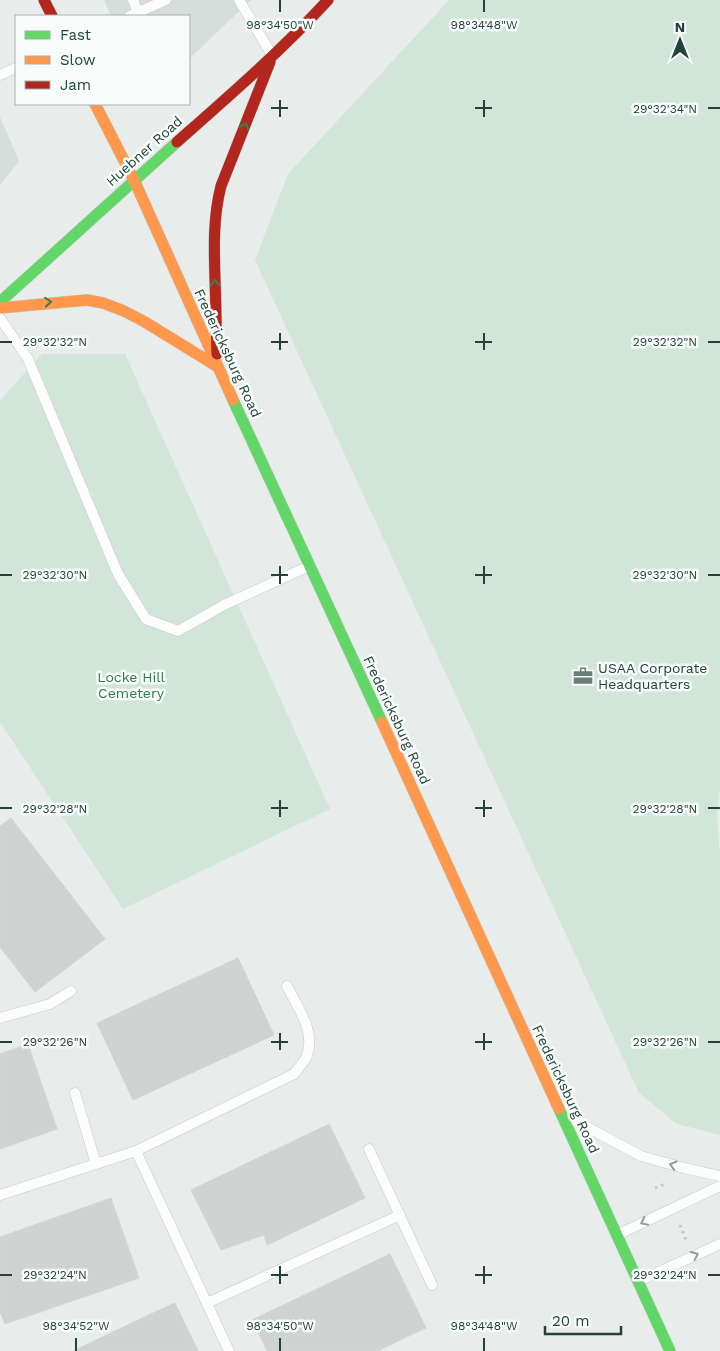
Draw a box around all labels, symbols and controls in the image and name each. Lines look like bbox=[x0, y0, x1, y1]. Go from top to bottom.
legend bbox=[15, 15, 190, 105]
north arrow bbox=[655, 15, 705, 65]
text: 98°34'50"W bbox=[246, 18, 314, 32]
text: 98°34'48"W bbox=[451, 18, 518, 32]
text: N bbox=[675, 19, 685, 35]
text: Fast bbox=[60, 26, 92, 44]
text: Slow bbox=[60, 51, 96, 69]
text: Jam bbox=[60, 76, 91, 94]
text: 29°32'34"N bbox=[633, 102, 697, 116]
street label: Huebner Road bbox=[103, 113, 185, 189]
one-way arrow bbox=[239, 122, 249, 131]
one-way arrow bbox=[210, 279, 220, 286]
street label: Fredericksburg Road bbox=[191, 286, 265, 420]
one-way arrow bbox=[45, 297, 53, 308]
text: 29°32'32"N bbox=[23, 335, 87, 349]
text: 29°32'32"N bbox=[633, 335, 697, 349]
text: 29°32'30"N bbox=[23, 568, 87, 582]
text: 29°32'30"N bbox=[633, 568, 697, 582]
street label: Fredericksburg Road bbox=[360, 653, 434, 787]
place label: USAA Corporate Headquarters bbox=[598, 660, 707, 692]
office icon: USAA Corporate Headquarters bbox=[572, 665, 594, 687]
park label: Locke Hill Cemetery bbox=[97, 669, 165, 701]
text: 29°32'28"N bbox=[23, 802, 87, 816]
text: 29°32'28"N bbox=[633, 802, 697, 816]
street label: Fredericksburg Road bbox=[529, 1022, 603, 1156]
text: 29°32'26"N bbox=[23, 1035, 87, 1049]
text: 29°32'26"N bbox=[633, 1035, 697, 1049]
one-way arrow bbox=[668, 1160, 677, 1171]
one-way arrow bbox=[640, 1216, 649, 1226]
one-way arrow bbox=[690, 1251, 699, 1262]
text: 29°32'24"N bbox=[23, 1268, 87, 1282]
text: 29°32'24"N bbox=[633, 1268, 697, 1282]
scale bar bbox=[545, 1304, 621, 1336]
text: 20 m bbox=[552, 1312, 590, 1330]
text: 98°34'52"W bbox=[42, 1319, 110, 1333]
text: 98°34'50"W bbox=[246, 1319, 314, 1333]
text: 98°34'48"W bbox=[451, 1319, 518, 1333]

